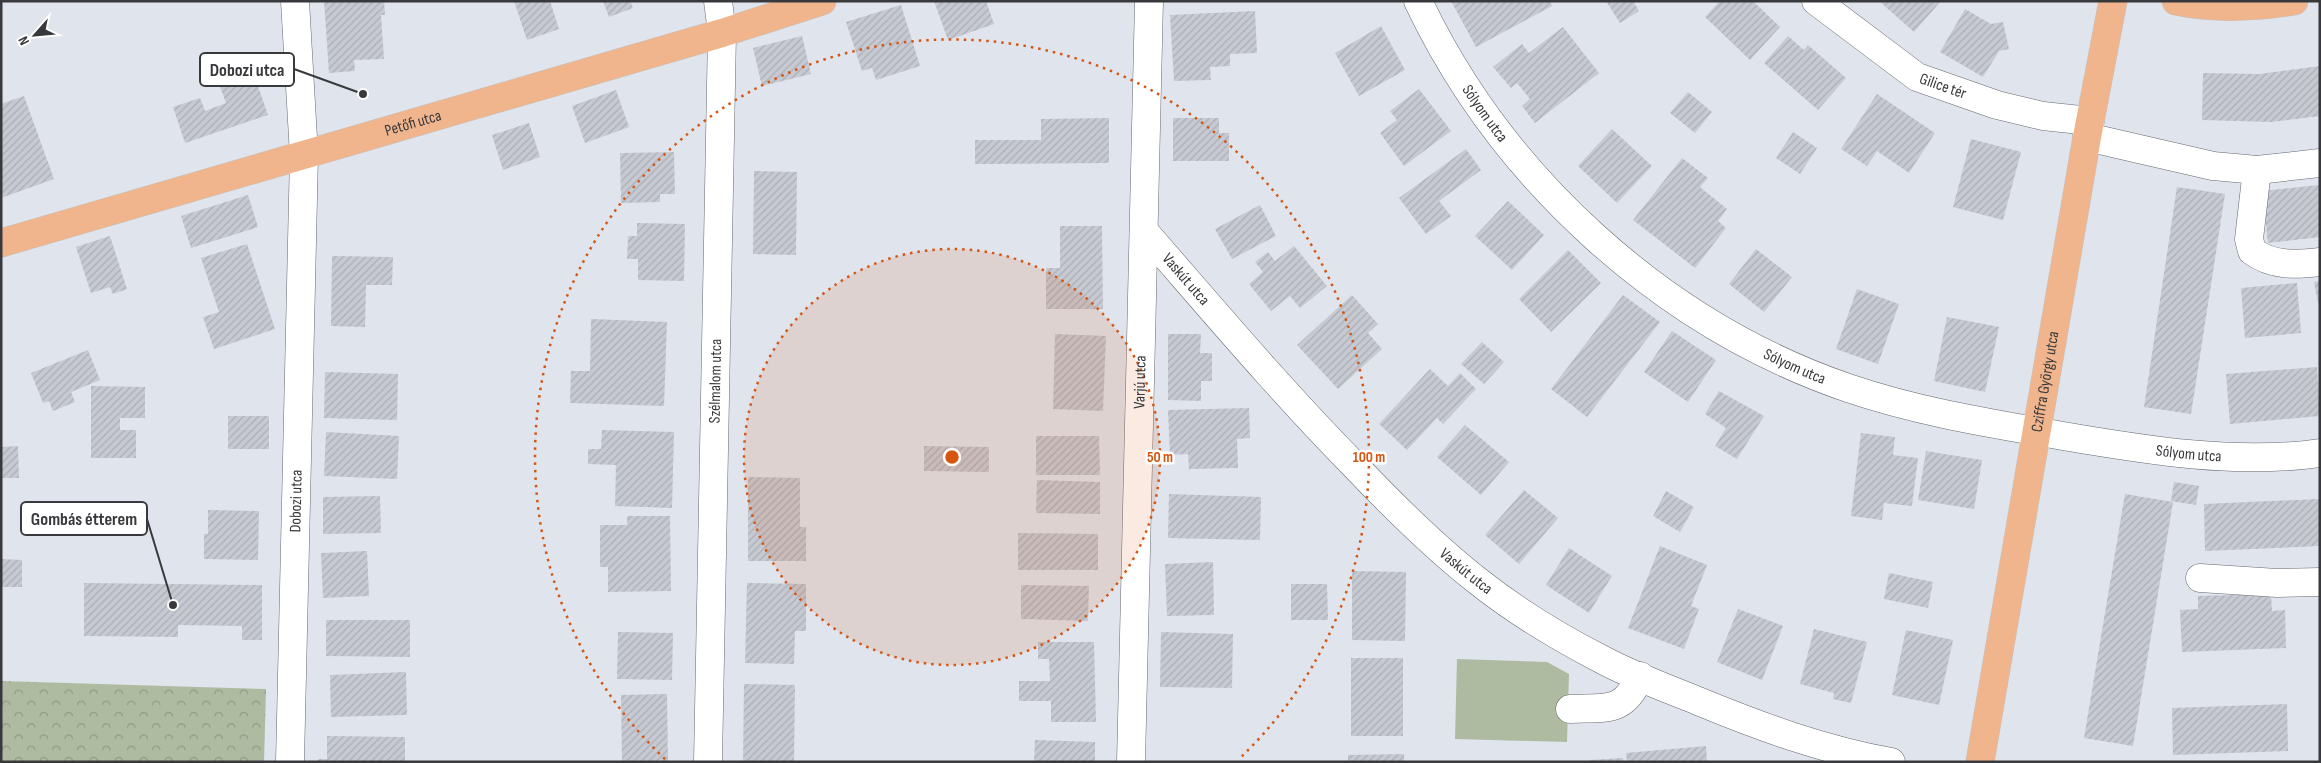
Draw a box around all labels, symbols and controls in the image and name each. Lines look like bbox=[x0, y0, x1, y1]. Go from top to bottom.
north arrow bbox=[10, 10, 60, 60]
text: N bbox=[15, 33, 33, 48]
callout: Dobozi utca bbox=[200, 53, 294, 86]
text: Dobozi utca bbox=[210, 60, 284, 81]
street label: Gilice tér bbox=[1917, 69, 1969, 103]
street label: Sólyom utca bbox=[1458, 81, 1512, 146]
street label: Petőfi utca bbox=[382, 106, 443, 140]
street label: Vaskút utca bbox=[1158, 249, 1214, 309]
street label: Cziffra György utca bbox=[2027, 330, 2063, 433]
street label: Szélmalom utca bbox=[705, 339, 726, 424]
street label: Sólyom utca bbox=[1760, 345, 1828, 388]
street label: Varjú utca bbox=[1130, 355, 1150, 409]
street label: Sólyom utca bbox=[2155, 441, 2222, 466]
centre of rings bbox=[943, 448, 961, 466]
text: 50 m bbox=[1147, 448, 1173, 467]
text: 100 m bbox=[1353, 448, 1385, 467]
street label: Dobozi utca bbox=[286, 469, 306, 533]
callout: Gombás étterem bbox=[21, 502, 147, 535]
text: Gombás étterem bbox=[31, 509, 137, 530]
street label: Vaskút utca bbox=[1436, 544, 1496, 598]

